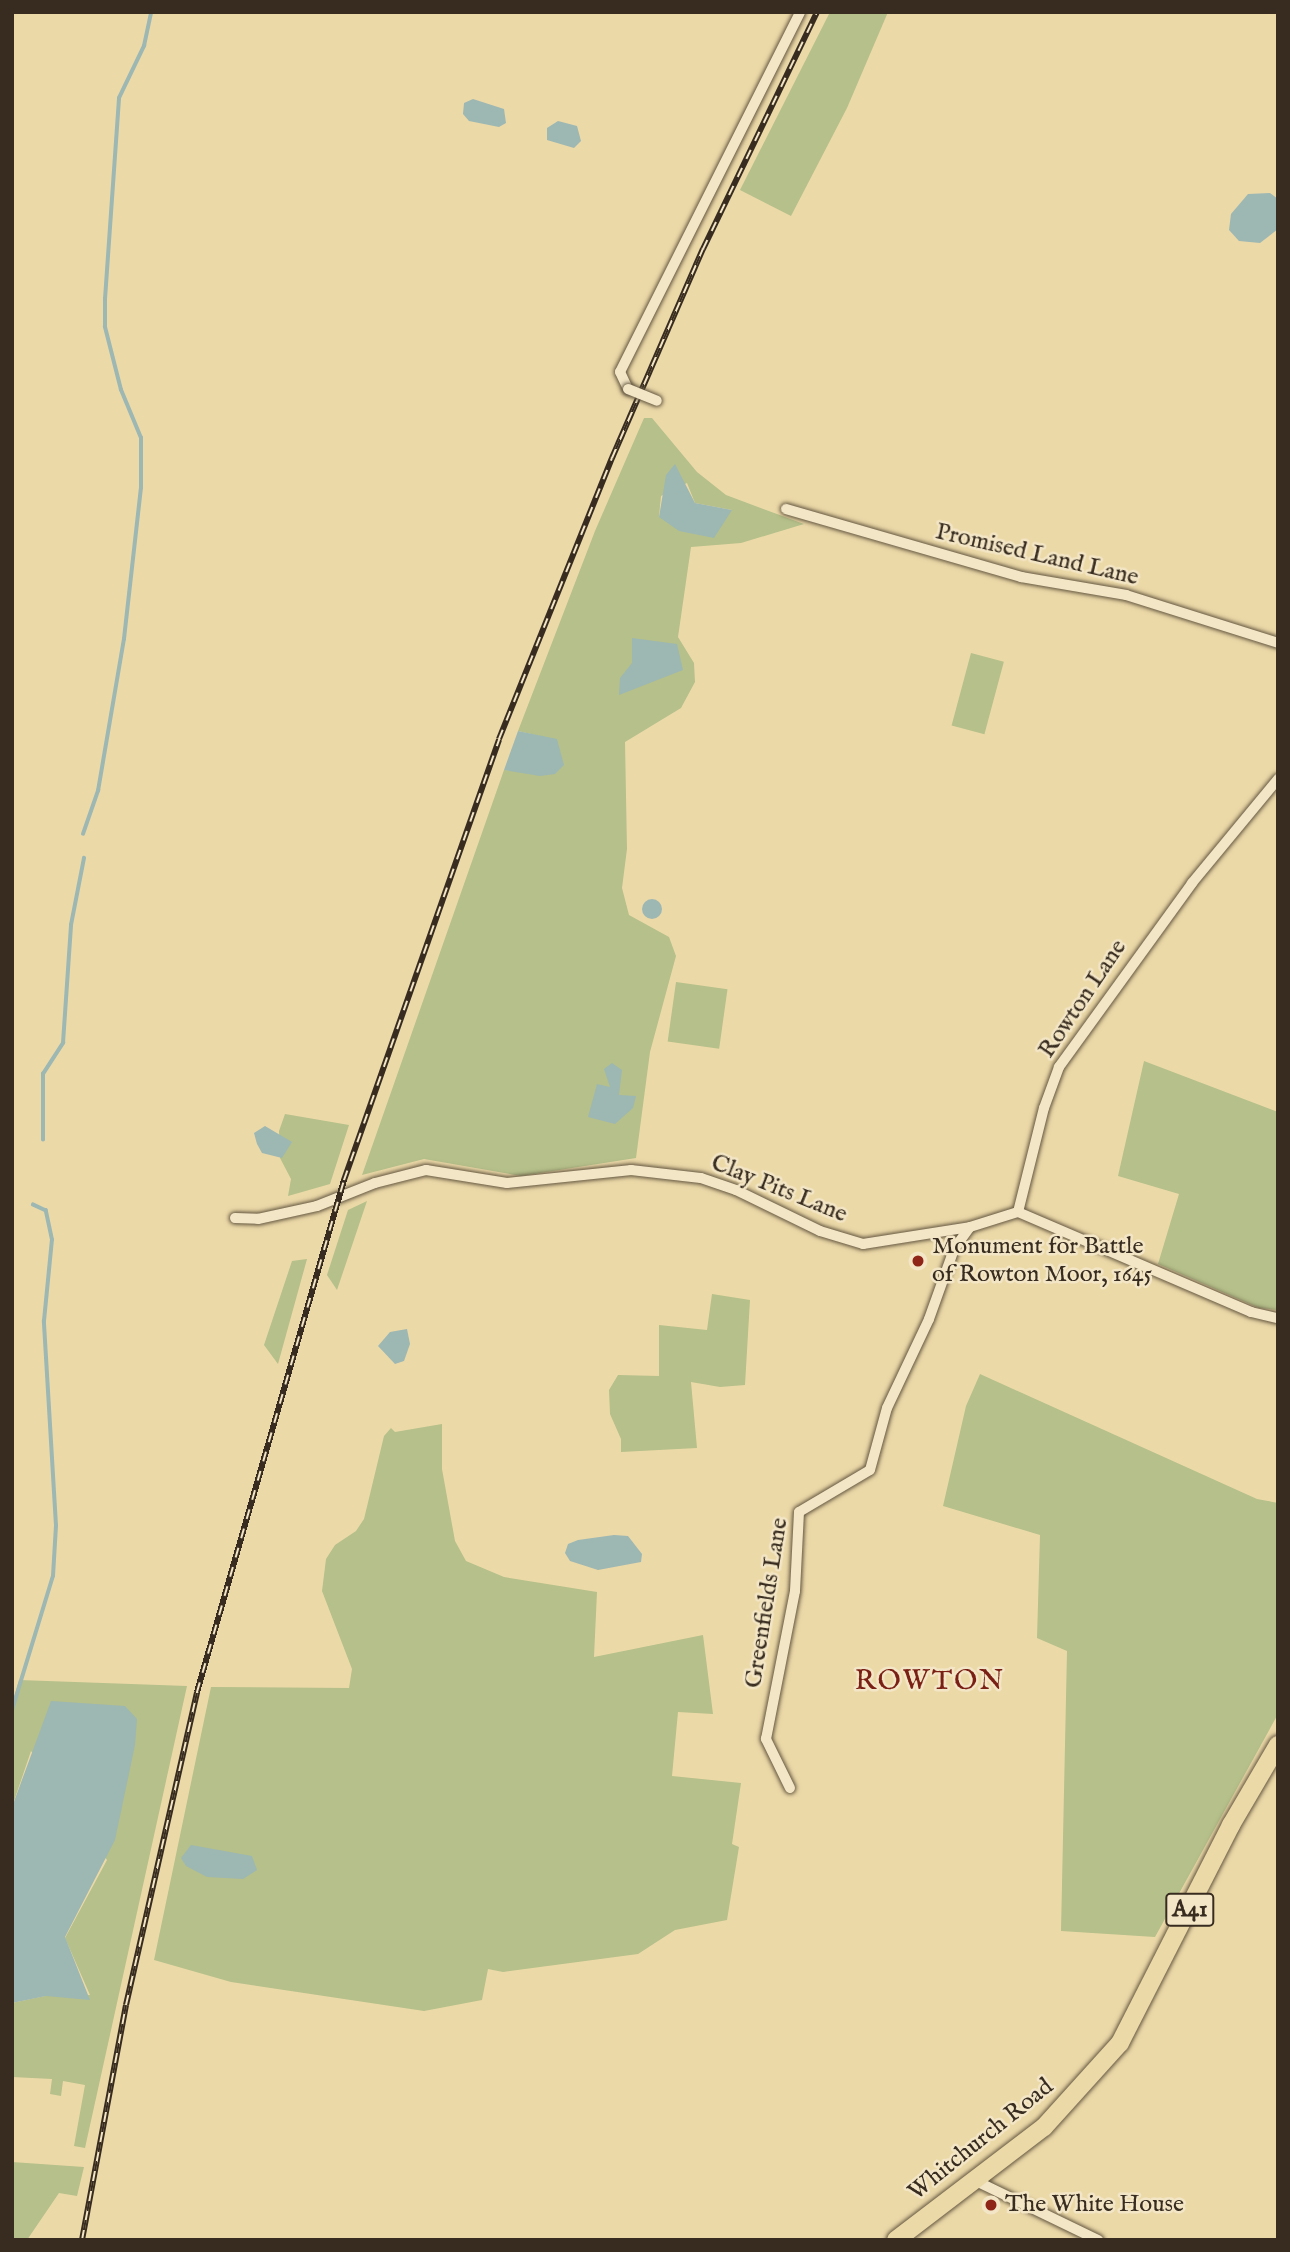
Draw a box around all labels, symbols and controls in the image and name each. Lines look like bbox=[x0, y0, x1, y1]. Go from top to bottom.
street label: Promised Land Lane bbox=[933, 518, 1141, 592]
street label: Rowton Lane bbox=[1033, 934, 1133, 1064]
street label: Clay Pits Lane bbox=[707, 1149, 851, 1229]
place label: Monument for Battle of Rowton Moor, 1645 bbox=[932, 1233, 1152, 1289]
marker: Monument for Battle of Rowton Moor, 1645 bbox=[910, 1253, 926, 1269]
street label: Greenfields Lane bbox=[739, 1516, 795, 1690]
district label: ROWTON bbox=[856, 1665, 1004, 1699]
road number: A41 bbox=[1164, 1890, 1216, 1929]
street label: Whitchurch Road bbox=[903, 2073, 1059, 2207]
place label: The White House bbox=[1005, 2191, 1184, 2219]
marker: The White House bbox=[983, 2197, 999, 2213]

